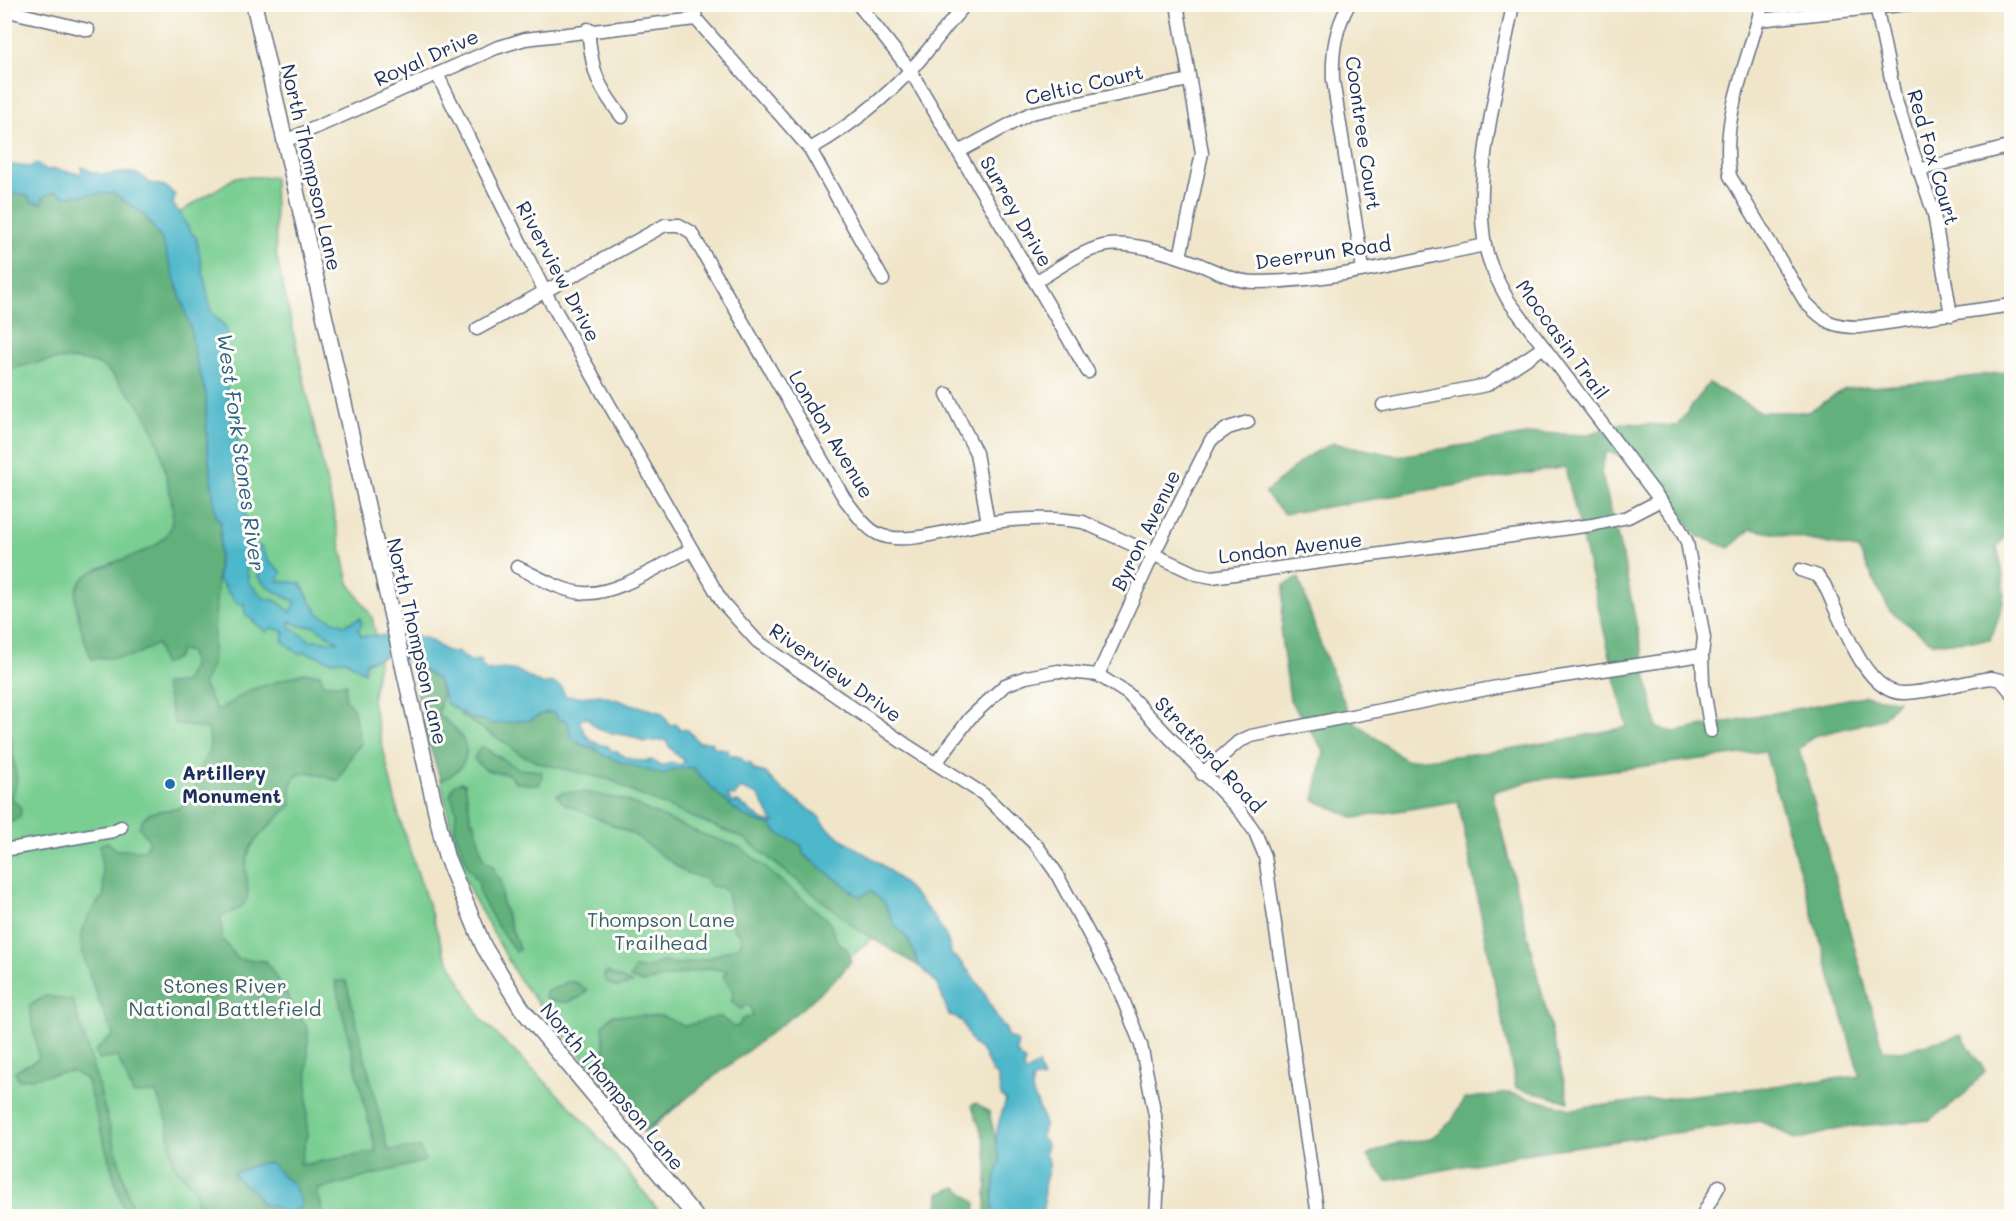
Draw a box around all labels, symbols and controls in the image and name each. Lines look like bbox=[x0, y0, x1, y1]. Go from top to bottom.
street label: Royal Drive bbox=[370, 22, 482, 92]
street label: Coontree Court bbox=[1340, 54, 1388, 212]
street label: Celtic Court bbox=[1022, 58, 1146, 110]
street label: North Thompson Lane bbox=[276, 61, 348, 273]
street label: Red Fox Court bbox=[1902, 86, 1966, 228]
street label: Surrey Drive bbox=[975, 151, 1059, 271]
street label: Riverview Drive bbox=[511, 196, 607, 346]
street label: Deerrun Road bbox=[1253, 230, 1393, 274]
street label: Moccasin Trail bbox=[1511, 274, 1615, 404]
water label: West Fork Stones River bbox=[212, 331, 272, 573]
street label: London Avenue bbox=[784, 365, 880, 503]
street label: Byron Avenue bbox=[1105, 465, 1185, 595]
street label: London Avenue bbox=[1217, 525, 1363, 569]
street label: North Thompson Lane bbox=[382, 535, 454, 747]
street label: Riverview Drive bbox=[765, 617, 907, 727]
street label: Stratford Road bbox=[1149, 690, 1271, 818]
place label: Artillery Monument bbox=[182, 759, 282, 808]
marker: Artillery Monument bbox=[163, 777, 177, 791]
park label: Thompson Lane Trailhead bbox=[587, 906, 735, 955]
park label: Stones River National Battlefield bbox=[129, 972, 321, 1021]
street label: North Thompson Lane bbox=[535, 997, 691, 1175]

